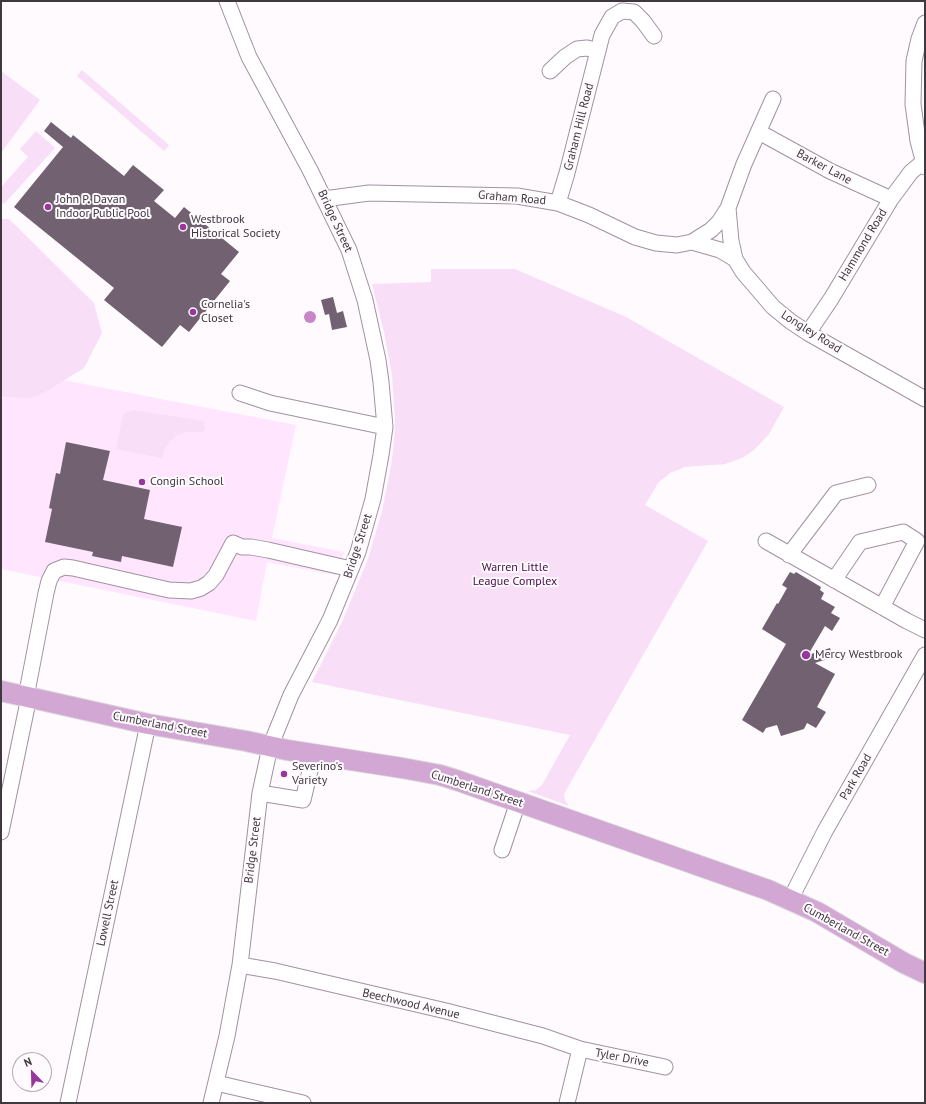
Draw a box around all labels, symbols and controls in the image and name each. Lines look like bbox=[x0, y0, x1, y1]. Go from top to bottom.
street label: Graham Hill Road bbox=[561, 82, 597, 172]
street label: Barker Lane bbox=[794, 146, 854, 188]
street label: Bridge Street bbox=[314, 188, 356, 254]
street label: Graham Road bbox=[477, 188, 547, 208]
place label: John P. Davan Indoor Public Pool bbox=[56, 193, 150, 221]
marker: John P. Davan Indoor Public Pool bbox=[43, 202, 53, 212]
street label: Hammond Road bbox=[836, 206, 890, 284]
place label: Westbrook Historical Society bbox=[191, 213, 280, 241]
marker: Westbrook Historical Society bbox=[178, 222, 188, 232]
place label: Cornelia's Closet bbox=[201, 298, 250, 326]
marker: Cornelia's Closet bbox=[188, 307, 198, 317]
street label: Longley Road bbox=[778, 308, 844, 356]
place label: Congin School bbox=[150, 475, 224, 489]
marker: Congin School bbox=[137, 477, 147, 487]
street label: Bridge Street bbox=[341, 512, 375, 580]
park label: Warren Little League Complex bbox=[473, 561, 557, 589]
place label: Mercy Westbrook bbox=[815, 648, 903, 662]
marker: Mercy Westbrook bbox=[800, 649, 812, 661]
street label: Cumberland Street bbox=[112, 709, 208, 741]
street label: Park Road bbox=[837, 751, 875, 803]
place label: Severino's Variety bbox=[292, 760, 343, 788]
street label: Cumberland Street bbox=[429, 767, 525, 811]
marker: Severino's Variety bbox=[279, 769, 289, 779]
street label: Bridge Street bbox=[242, 816, 264, 884]
street label: Lowell Street bbox=[94, 879, 122, 947]
street label: Cumberland Street bbox=[801, 900, 891, 960]
street label: Beechwood Avenue bbox=[361, 986, 461, 1022]
street label: Tyler Drive bbox=[594, 1046, 650, 1070]
north arrow bbox=[12, 1052, 52, 1092]
text: N bbox=[22, 1054, 34, 1070]

